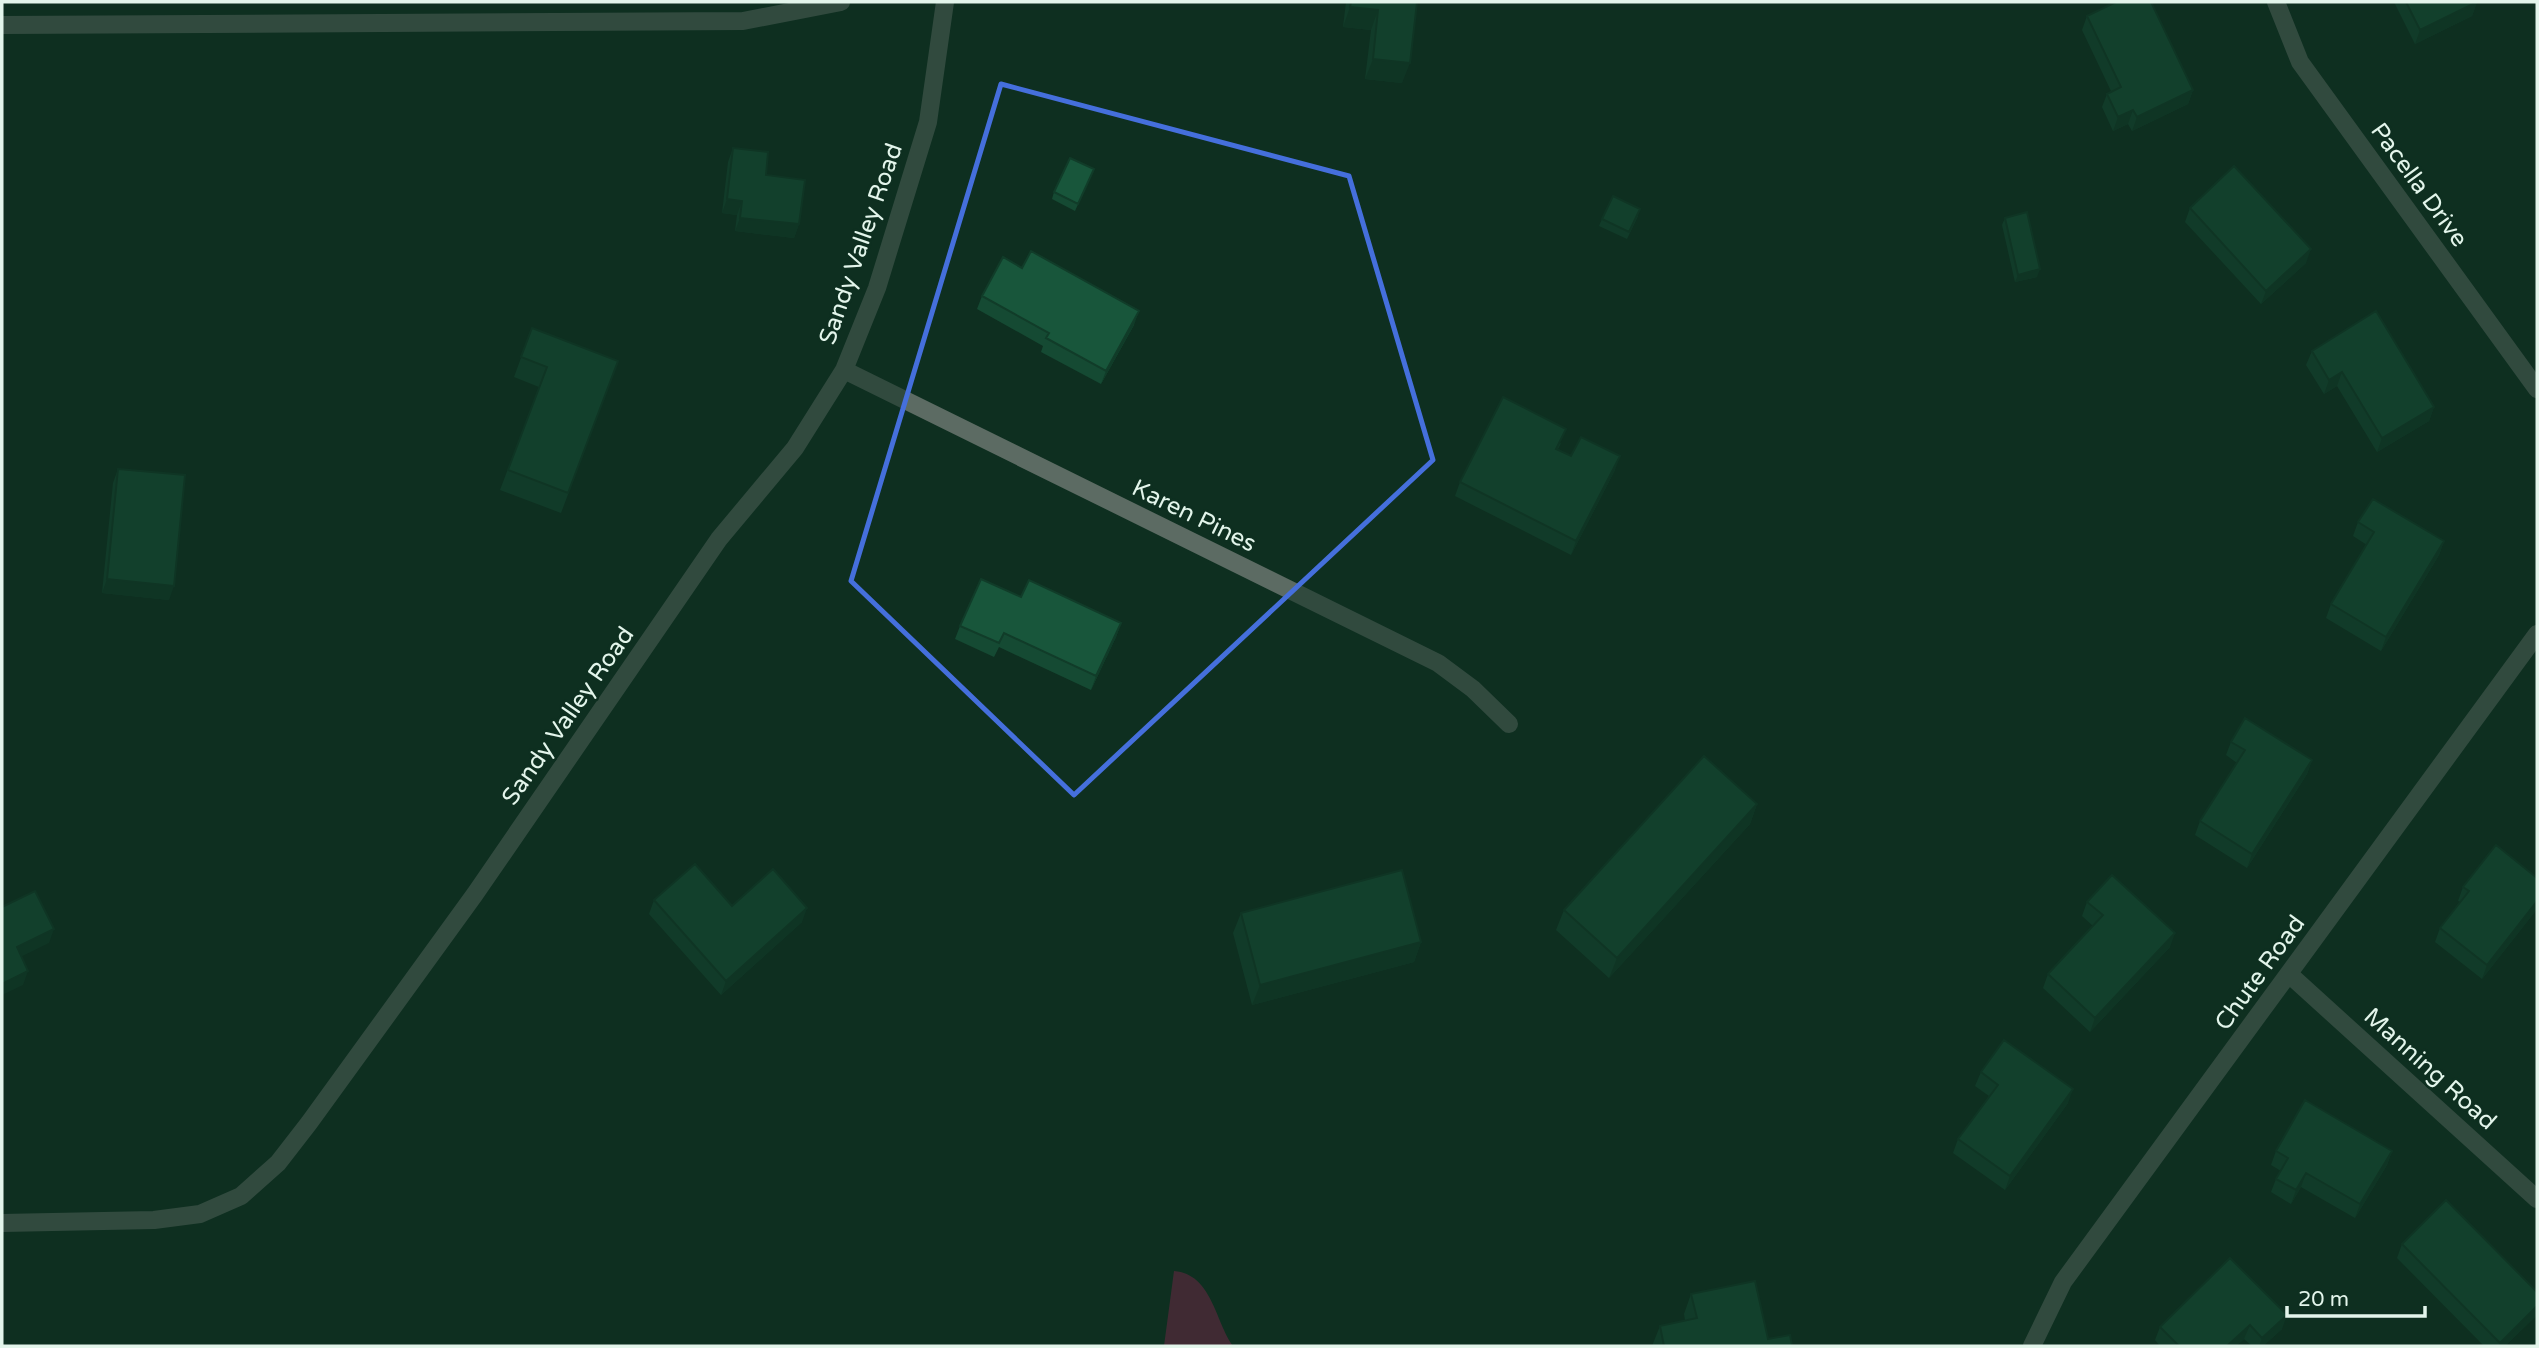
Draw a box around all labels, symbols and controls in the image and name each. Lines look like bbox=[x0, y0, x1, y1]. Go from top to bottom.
street label: Pacella Drive bbox=[2364, 117, 2474, 253]
street label: Sandy Valley Road bbox=[813, 140, 909, 348]
street label: Karen Pines bbox=[1127, 473, 1261, 559]
street label: Sandy Valley Road bbox=[496, 621, 640, 811]
street label: Chute Road bbox=[2209, 910, 2311, 1036]
street label: Manning Road bbox=[2358, 1002, 2502, 1136]
scale bar bbox=[2287, 1274, 2425, 1318]
text: 20 m bbox=[2298, 1287, 2349, 1312]

